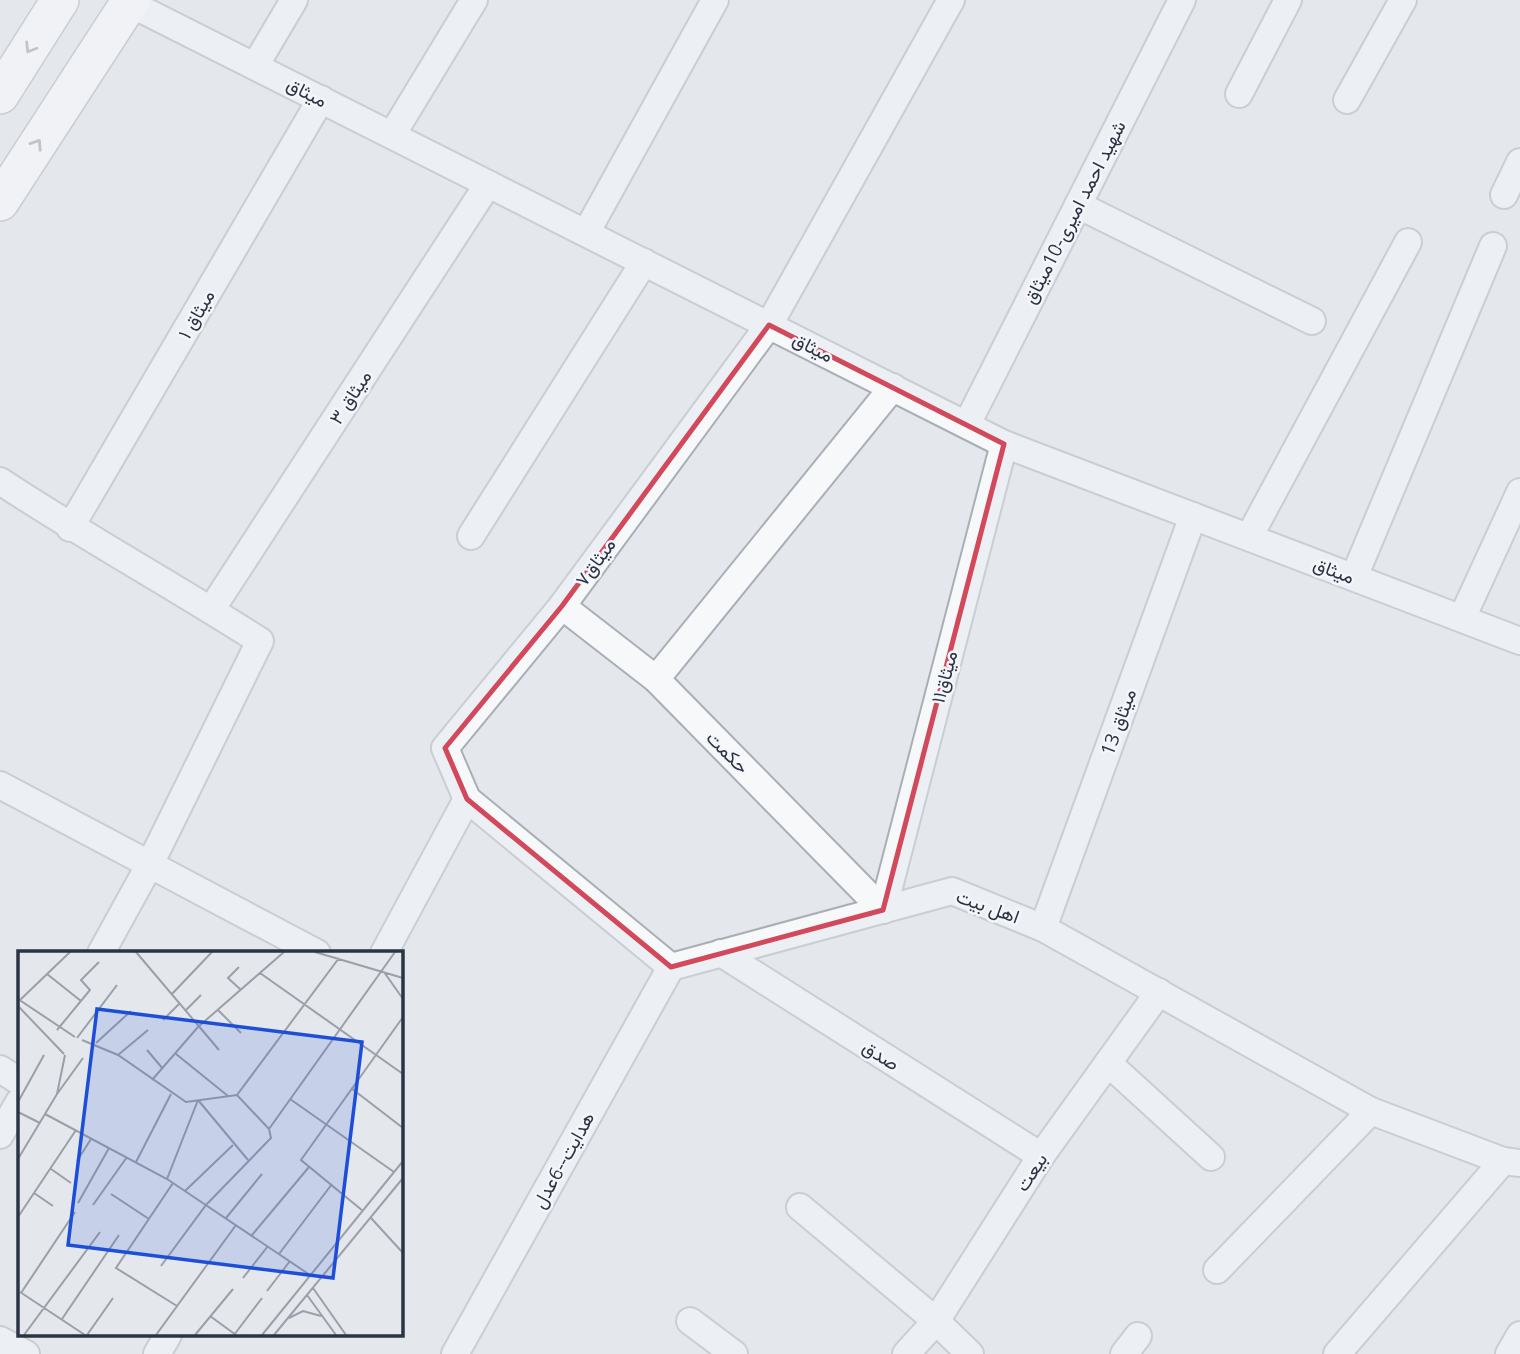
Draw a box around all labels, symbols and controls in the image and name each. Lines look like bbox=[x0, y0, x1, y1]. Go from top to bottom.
one-way arrow bbox=[25, 40, 38, 53]
street label: میثاق bbox=[282, 71, 332, 113]
street label: شهید احمد امیری-10میثاق bbox=[1016, 116, 1132, 308]
one-way arrow bbox=[29, 139, 42, 152]
street label: میثاق ۱ bbox=[172, 285, 220, 343]
street label: میثاق bbox=[788, 326, 838, 368]
street label: میثاق ۳ bbox=[323, 365, 377, 429]
street label: میثاق۷ bbox=[569, 533, 621, 591]
street label: میثاق bbox=[1310, 550, 1358, 590]
street label: میثاق۱۱ bbox=[925, 648, 963, 706]
street label: میثاق 13 bbox=[1094, 685, 1142, 759]
street label: حکمت bbox=[701, 725, 755, 779]
street label: اهل بیت bbox=[953, 883, 1023, 929]
inset map bbox=[18, 951, 402, 1336]
street label: صدق bbox=[858, 1034, 904, 1076]
street label: هدایت--6عدل bbox=[526, 1107, 600, 1213]
street label: بیعت bbox=[1009, 1148, 1053, 1196]

